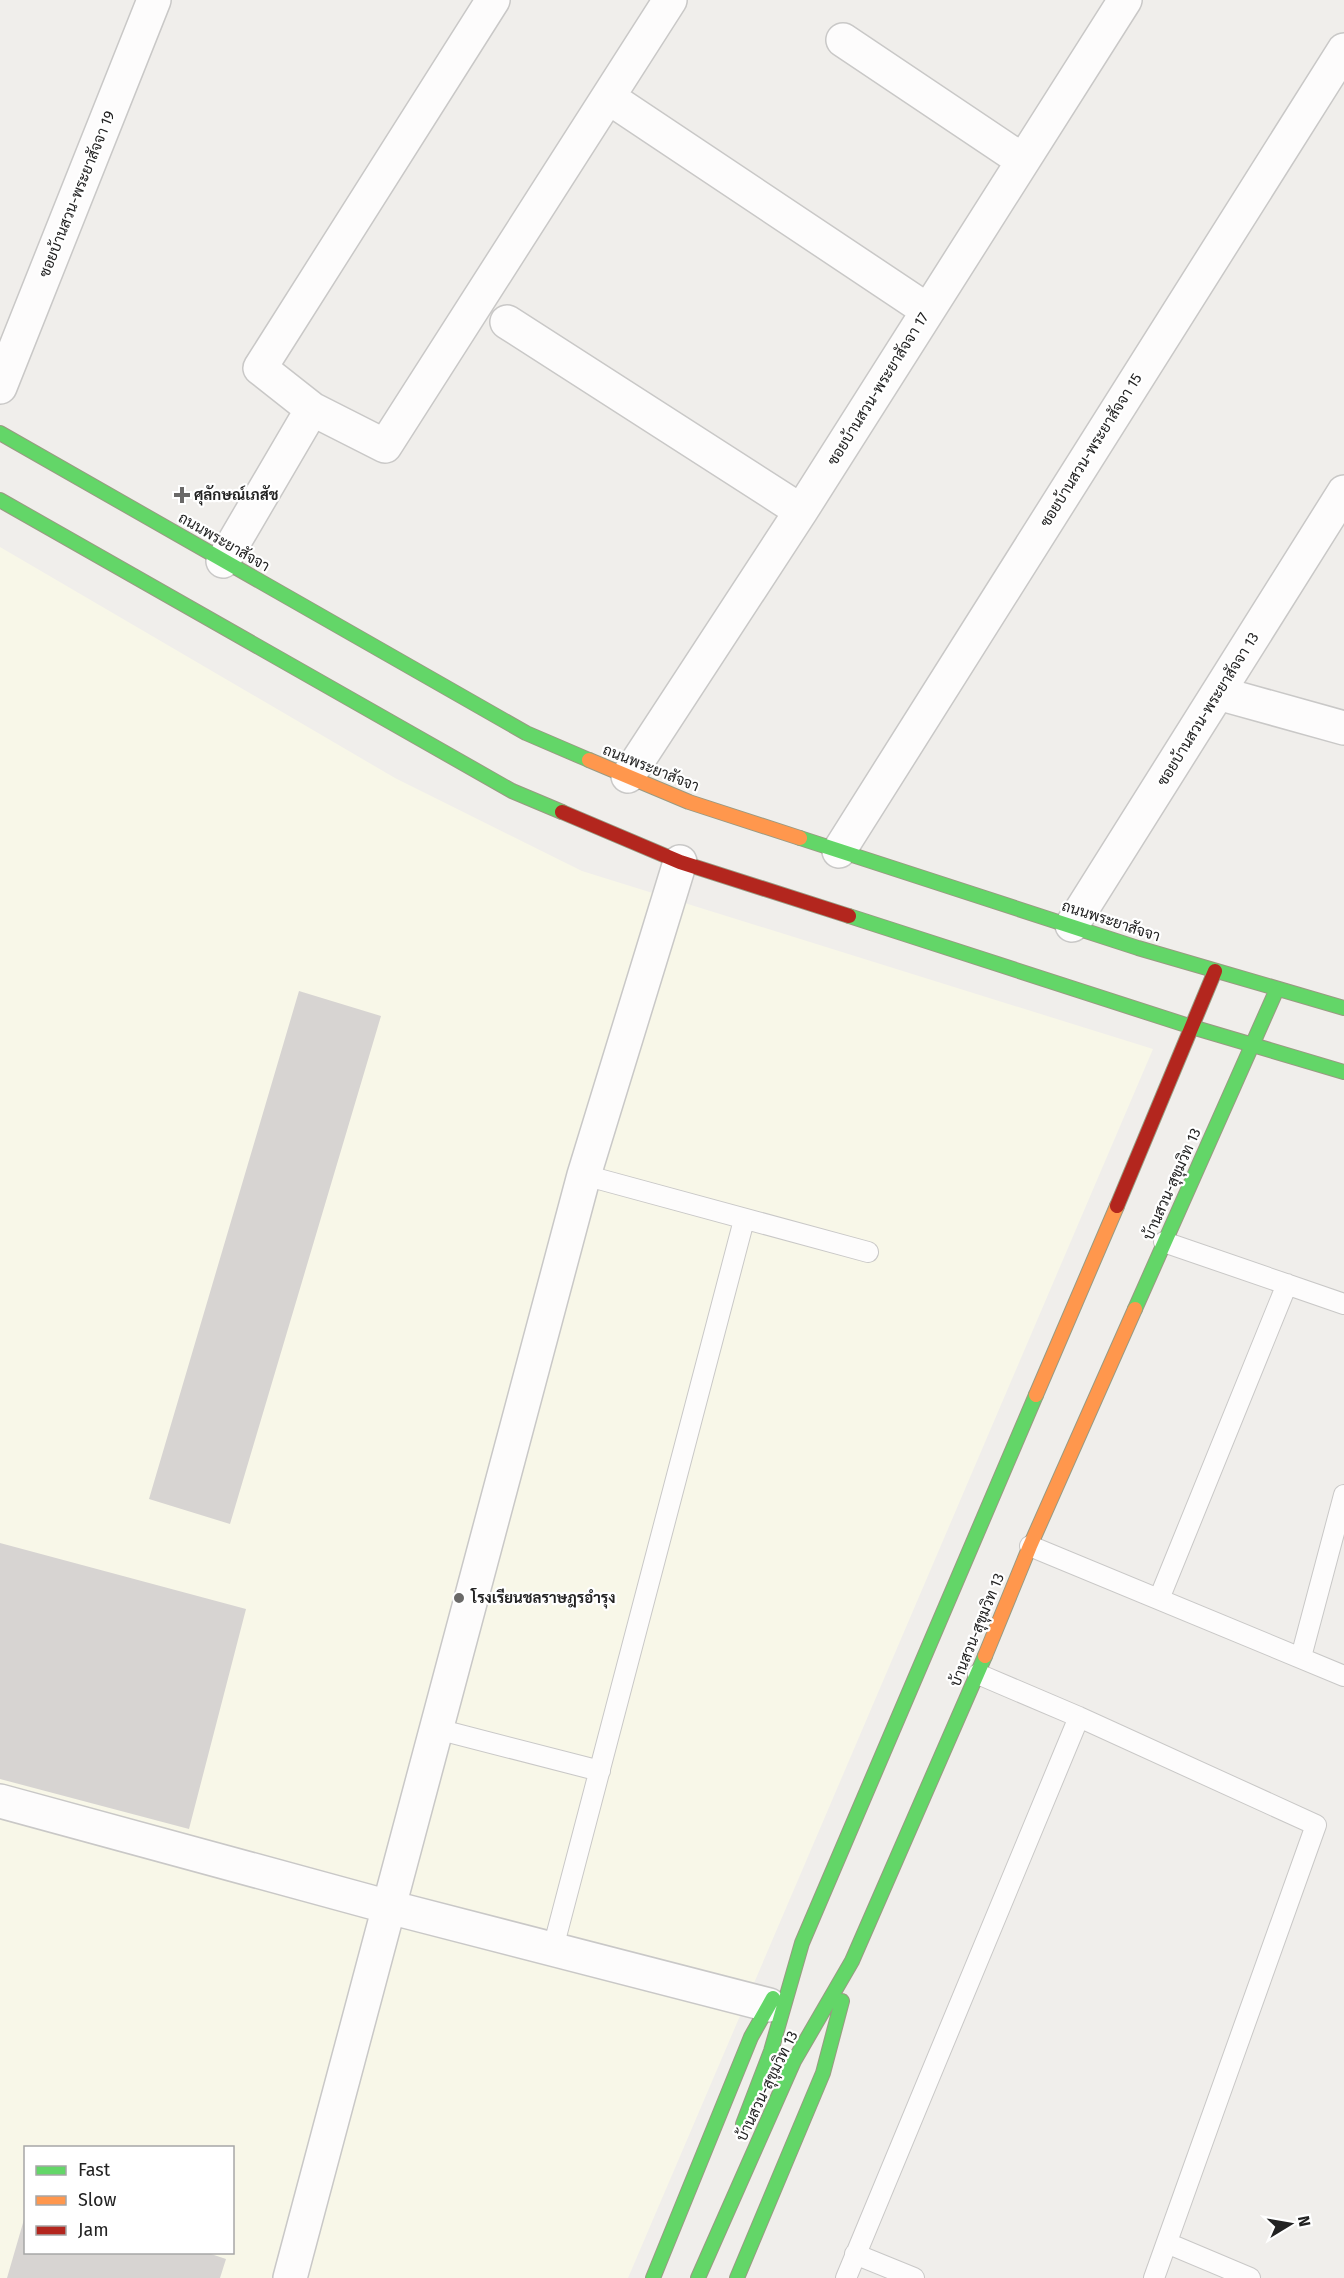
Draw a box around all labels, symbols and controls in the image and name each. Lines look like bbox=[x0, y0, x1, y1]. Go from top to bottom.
street label: ซอยบ้านสวน-พระยาสัจจา 19 bbox=[34, 108, 119, 280]
street label: ซอยบ้านสวน-พระยาสัจจา 17 bbox=[823, 308, 933, 469]
street label: ซอยบ้านสวน-พระยาสัจจา 15 bbox=[1035, 369, 1146, 530]
place label: ศุลักษณ์เภสัช bbox=[194, 485, 279, 506]
marker: ศุลักษณ์เภสัช bbox=[175, 488, 189, 502]
street label: ถนนพระยาสัจจา bbox=[175, 509, 273, 575]
street label: ซอยบ้านสวน-พระยาสัจจา 13 bbox=[1152, 628, 1263, 789]
street label: ถนนพระยาสัจจา bbox=[600, 740, 702, 796]
street label: ถนนพระยาสัจจา bbox=[1060, 897, 1162, 945]
street label: บ้านสวน-สุขุมวิท 13 bbox=[1138, 1125, 1207, 1244]
street label: บ้านสวน-สุขุมวิท 13 bbox=[945, 1570, 1010, 1690]
place label: โรงเรียนชลราษฎรอำรุง bbox=[470, 1587, 616, 1609]
marker: โรงเรียนชลราษฎรอำรุง bbox=[452, 1591, 466, 1605]
street label: บ้านสวน-สุขุมวิท 13 bbox=[732, 2027, 803, 2145]
legend bbox=[24, 2146, 234, 2254]
text: Fast bbox=[78, 2159, 111, 2181]
text: Slow bbox=[78, 2189, 117, 2211]
north arrow bbox=[1260, 2194, 1320, 2254]
text: N bbox=[1294, 2214, 1315, 2228]
text: Jam bbox=[78, 2219, 109, 2241]

